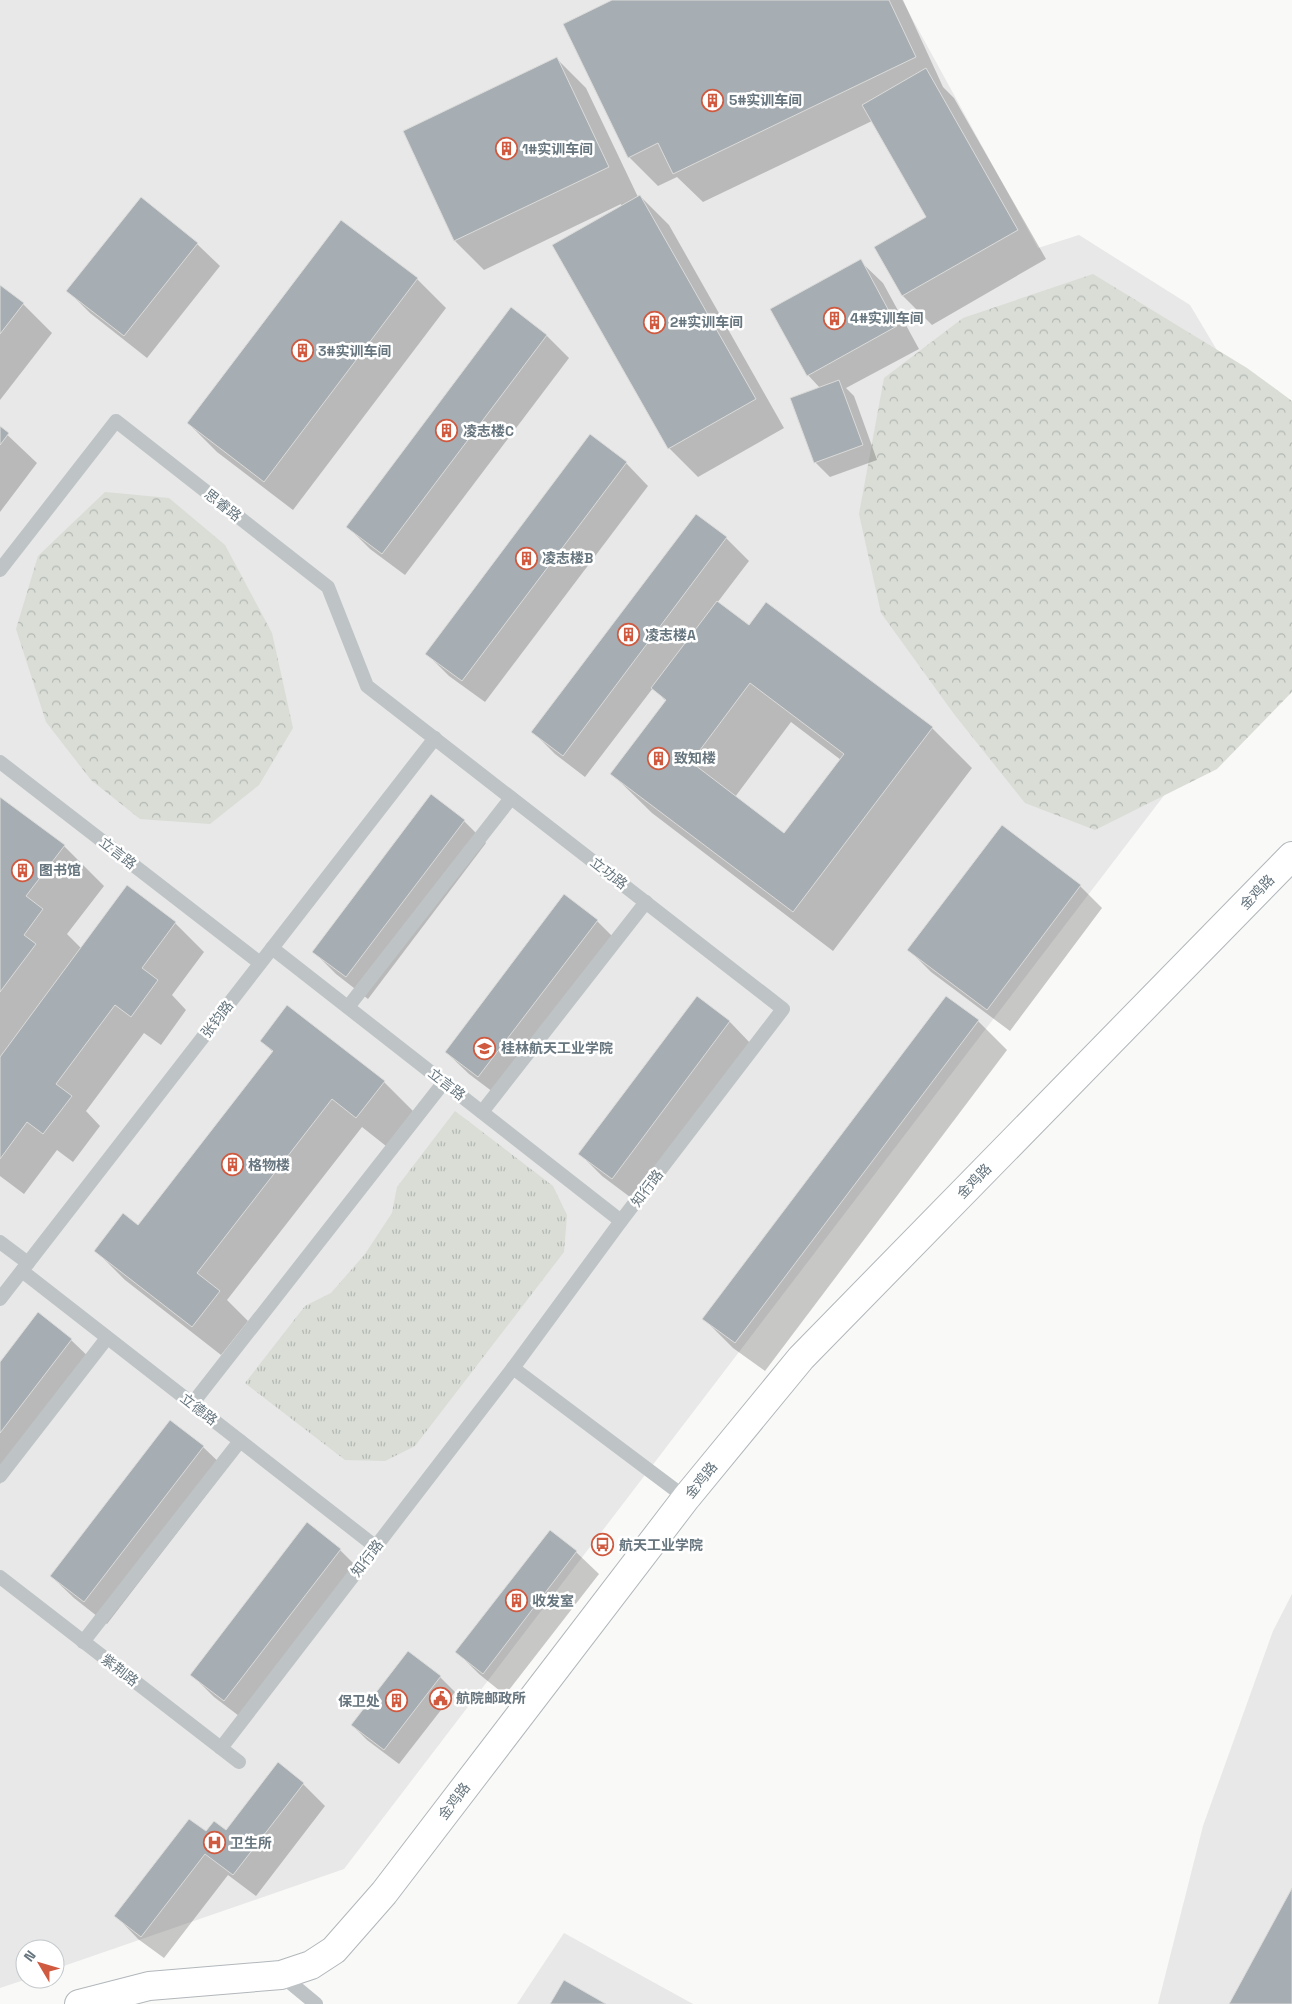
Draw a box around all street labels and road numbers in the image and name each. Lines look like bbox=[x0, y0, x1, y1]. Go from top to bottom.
street label: 思睿路 bbox=[201, 485, 245, 525]
street label: 立言路 bbox=[96, 833, 140, 873]
street label: 立功路 bbox=[587, 853, 631, 893]
street label: 金鸡路 bbox=[1236, 871, 1278, 913]
street label: 张钧路 bbox=[197, 997, 237, 1041]
street label: 立言路 bbox=[425, 1064, 469, 1104]
street label: 金鸡路 bbox=[953, 1160, 995, 1202]
street label: 知行路 bbox=[627, 1166, 667, 1210]
street label: 立德路 bbox=[177, 1389, 221, 1429]
street label: 金鸡路 bbox=[681, 1458, 721, 1502]
street label: 知行路 bbox=[347, 1536, 387, 1580]
street label: 紫荆路 bbox=[98, 1650, 142, 1690]
street label: 金鸡路 bbox=[434, 1779, 474, 1823]

